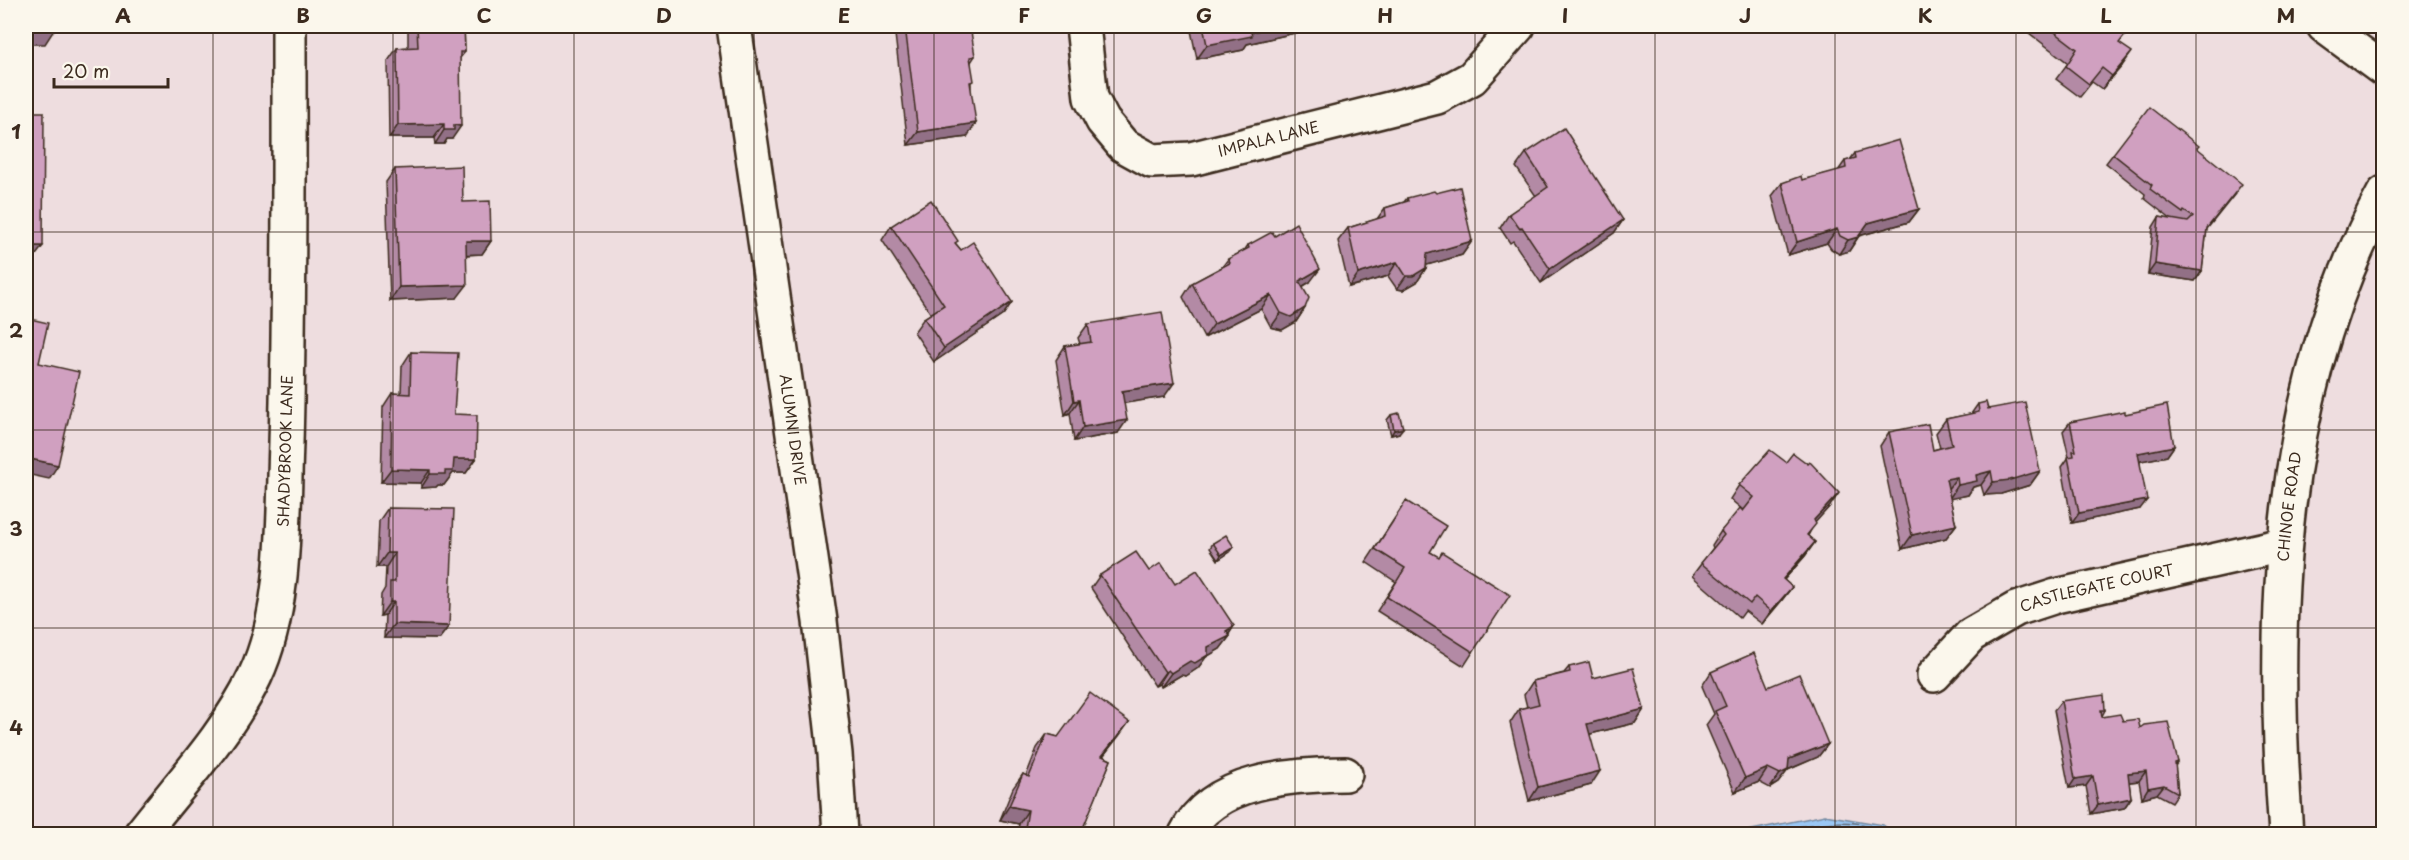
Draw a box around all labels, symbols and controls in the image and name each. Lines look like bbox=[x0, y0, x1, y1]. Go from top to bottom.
text: A bbox=[115, 0, 131, 30]
text: B bbox=[296, 0, 310, 30]
text: C bbox=[476, 0, 492, 30]
text: D bbox=[656, 0, 672, 30]
text: E bbox=[838, 0, 850, 30]
text: F bbox=[1018, 0, 1030, 30]
text: G bbox=[1196, 0, 1212, 30]
text: H bbox=[1377, 0, 1393, 30]
text: I bbox=[1562, 0, 1568, 30]
text: J bbox=[1739, 0, 1751, 30]
text: K bbox=[1918, 0, 1933, 30]
text: L bbox=[2100, 0, 2112, 30]
text: M bbox=[2277, 0, 2295, 30]
scale bar bbox=[54, 51, 168, 89]
text: 20 m bbox=[63, 57, 109, 84]
street label: IMPALA LANE bbox=[1215, 114, 1321, 162]
text: 1 bbox=[11, 116, 21, 146]
text: 2 bbox=[9, 315, 23, 345]
street label: ALUMNI DRIVE bbox=[774, 372, 813, 487]
street label: SHADYBROOK LANE bbox=[271, 375, 298, 527]
street label: CHINOE ROAD bbox=[2270, 450, 2307, 562]
text: 3 bbox=[9, 513, 23, 543]
street label: CASTLEGATE COURT bbox=[2016, 557, 2176, 617]
text: 4 bbox=[9, 712, 23, 742]

